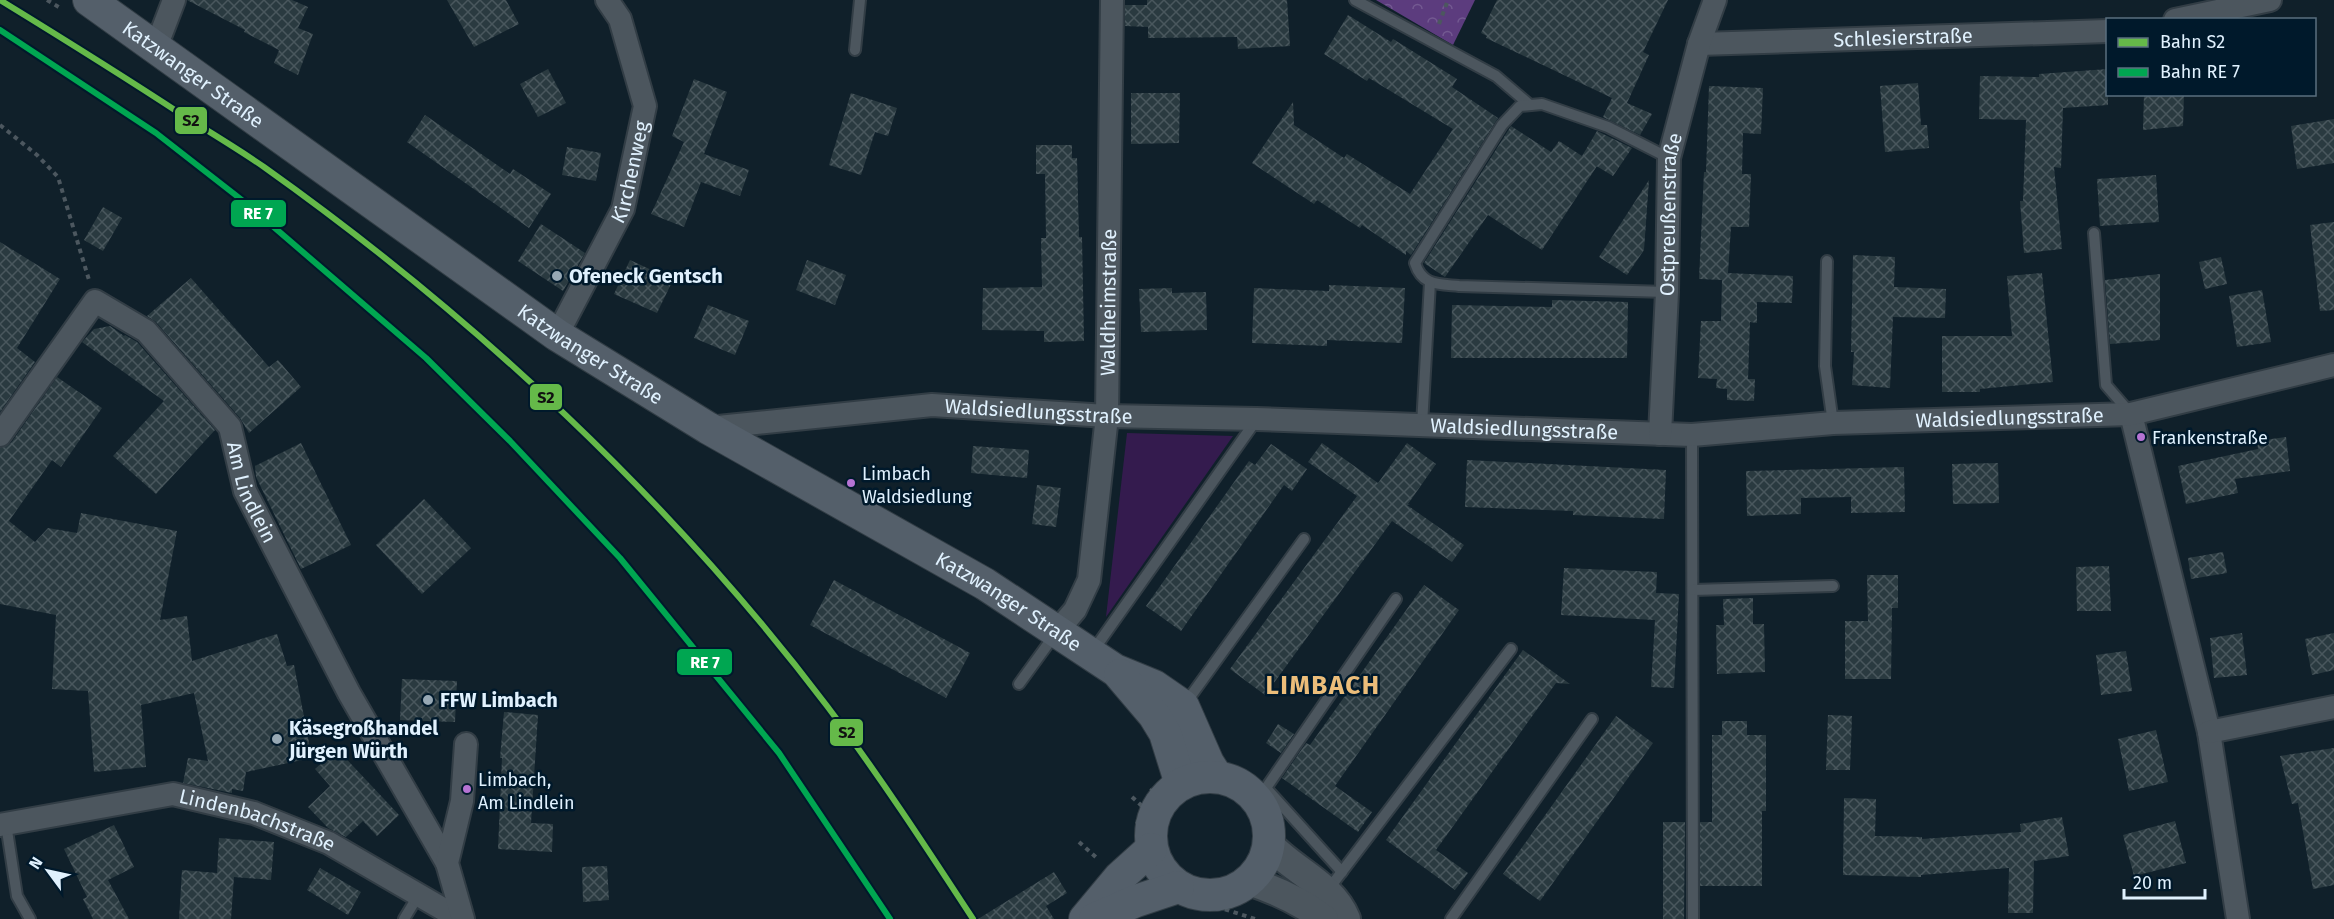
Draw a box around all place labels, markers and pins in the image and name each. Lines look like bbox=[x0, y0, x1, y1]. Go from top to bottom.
place label: Ofeneck Gentsch bbox=[569, 264, 723, 288]
marker: Ofeneck Gentsch bbox=[550, 269, 564, 283]
place label: Frankenstraße bbox=[2152, 427, 2268, 449]
marker: Frankenstraße bbox=[2135, 431, 2147, 443]
place label: Limbach Waldsiedlung bbox=[862, 463, 972, 508]
marker: Limbach Waldsiedlung bbox=[845, 477, 857, 489]
place label: FFW Limbach bbox=[440, 688, 558, 712]
marker: FFW Limbach bbox=[421, 693, 435, 707]
place label: Käsegroßhandel Jürgen Würth bbox=[288, 716, 438, 763]
marker: Käsegroßhandel Jürgen Würth bbox=[270, 732, 284, 746]
place label: Limbach, Am Lindlein bbox=[478, 769, 574, 814]
marker: Limbach, Am Lindlein bbox=[461, 783, 473, 795]

